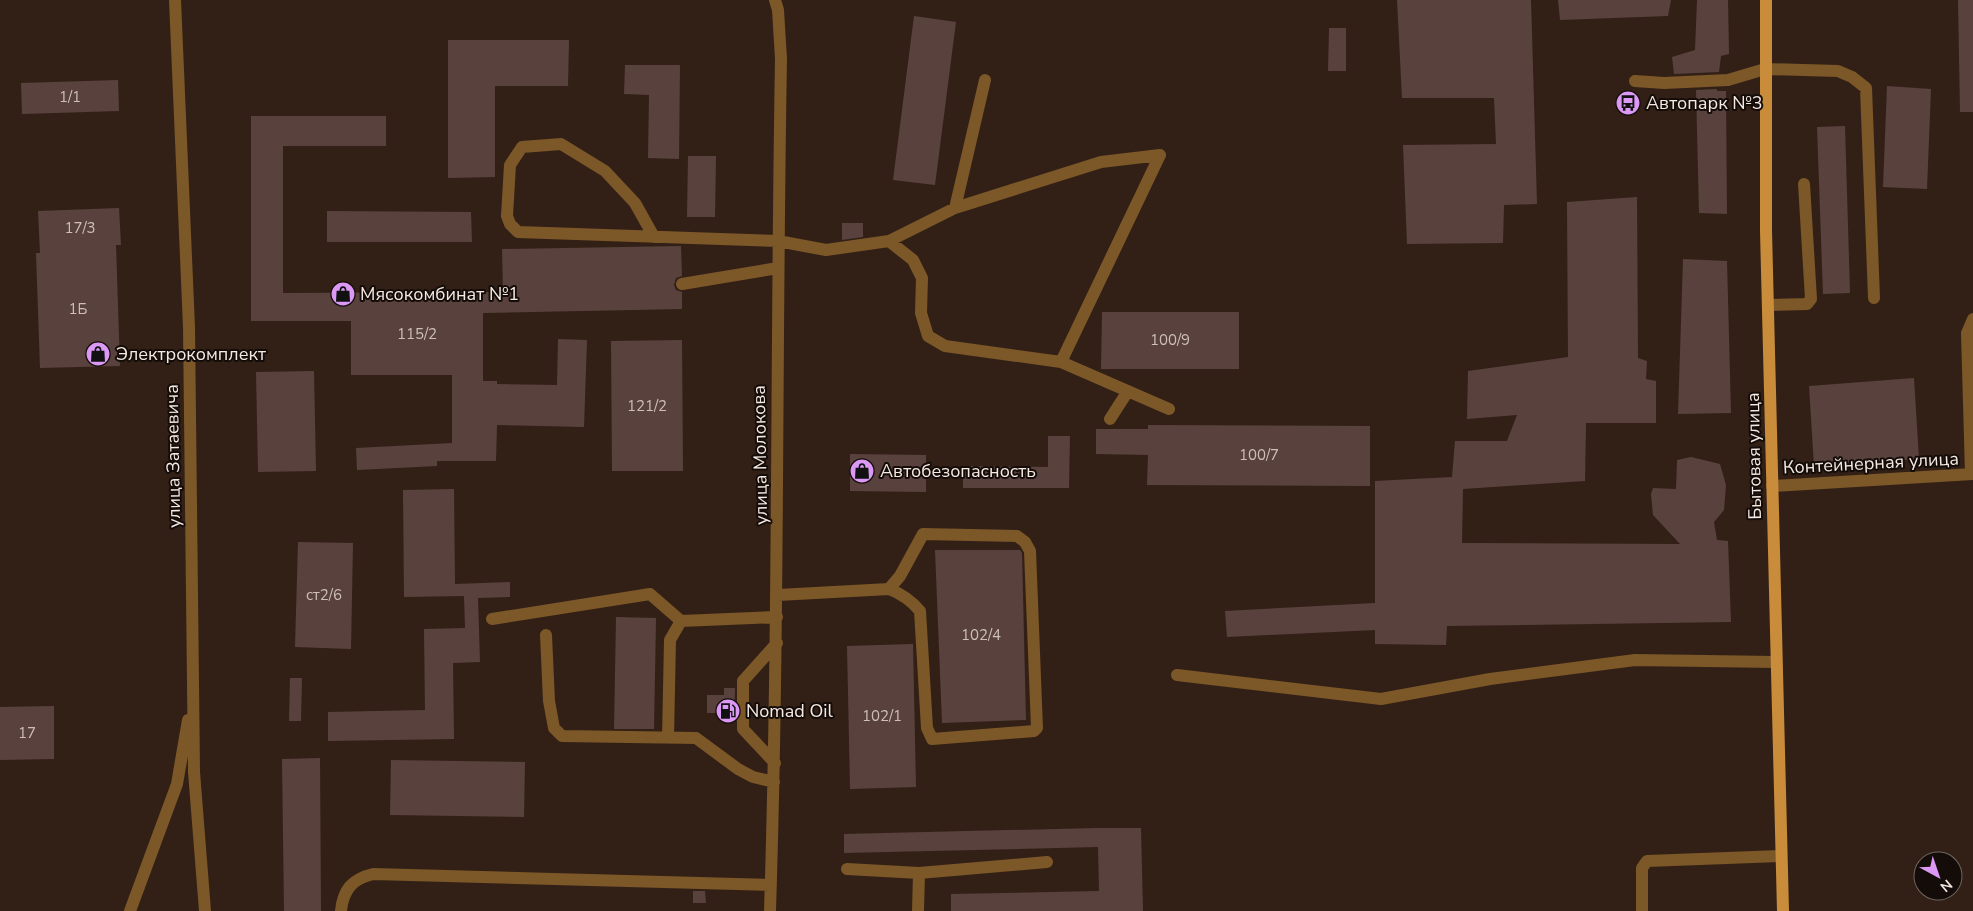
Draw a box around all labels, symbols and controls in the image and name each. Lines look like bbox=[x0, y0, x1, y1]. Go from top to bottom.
house number: 1/1 bbox=[59, 87, 81, 107]
bus stop icon: Автопарк №3 bbox=[1615, 90, 1641, 116]
place label: Автопарк №3 bbox=[1646, 91, 1763, 115]
house number: 17/3 bbox=[64, 218, 96, 238]
shop icon: Мясокомбинат №1 bbox=[330, 281, 356, 307]
place label: Мясокомбинат №1 bbox=[360, 282, 519, 306]
house number: 1Б bbox=[69, 299, 88, 319]
house number: 115/2 bbox=[397, 324, 437, 344]
house number: 100/9 bbox=[1150, 330, 1190, 350]
shop icon: Электрокомплект bbox=[85, 341, 111, 367]
place label: Электрокомплект bbox=[116, 342, 266, 366]
street label: улица Затаевича bbox=[160, 384, 186, 528]
street label: улица Молокова bbox=[747, 385, 773, 525]
street label: Бытовая улица bbox=[1741, 392, 1767, 520]
house number: 121/2 bbox=[627, 396, 667, 416]
house number: 100/7 bbox=[1239, 445, 1279, 465]
street label: Контейнерная улица bbox=[1782, 446, 1960, 480]
shop icon: Автобезопасность bbox=[849, 458, 875, 484]
place label: Автобезопасность bbox=[880, 459, 1036, 483]
house number: ст2/6 bbox=[306, 585, 342, 605]
house number: 102/4 bbox=[961, 625, 1001, 645]
fuel station icon: Nomad Oil bbox=[715, 698, 741, 724]
place label: Nomad Oil bbox=[746, 699, 833, 723]
house number: 102/1 bbox=[862, 706, 902, 726]
house number: 17 bbox=[18, 723, 36, 743]
north arrow bbox=[1913, 851, 1963, 901]
text: N bbox=[1936, 875, 1956, 896]

